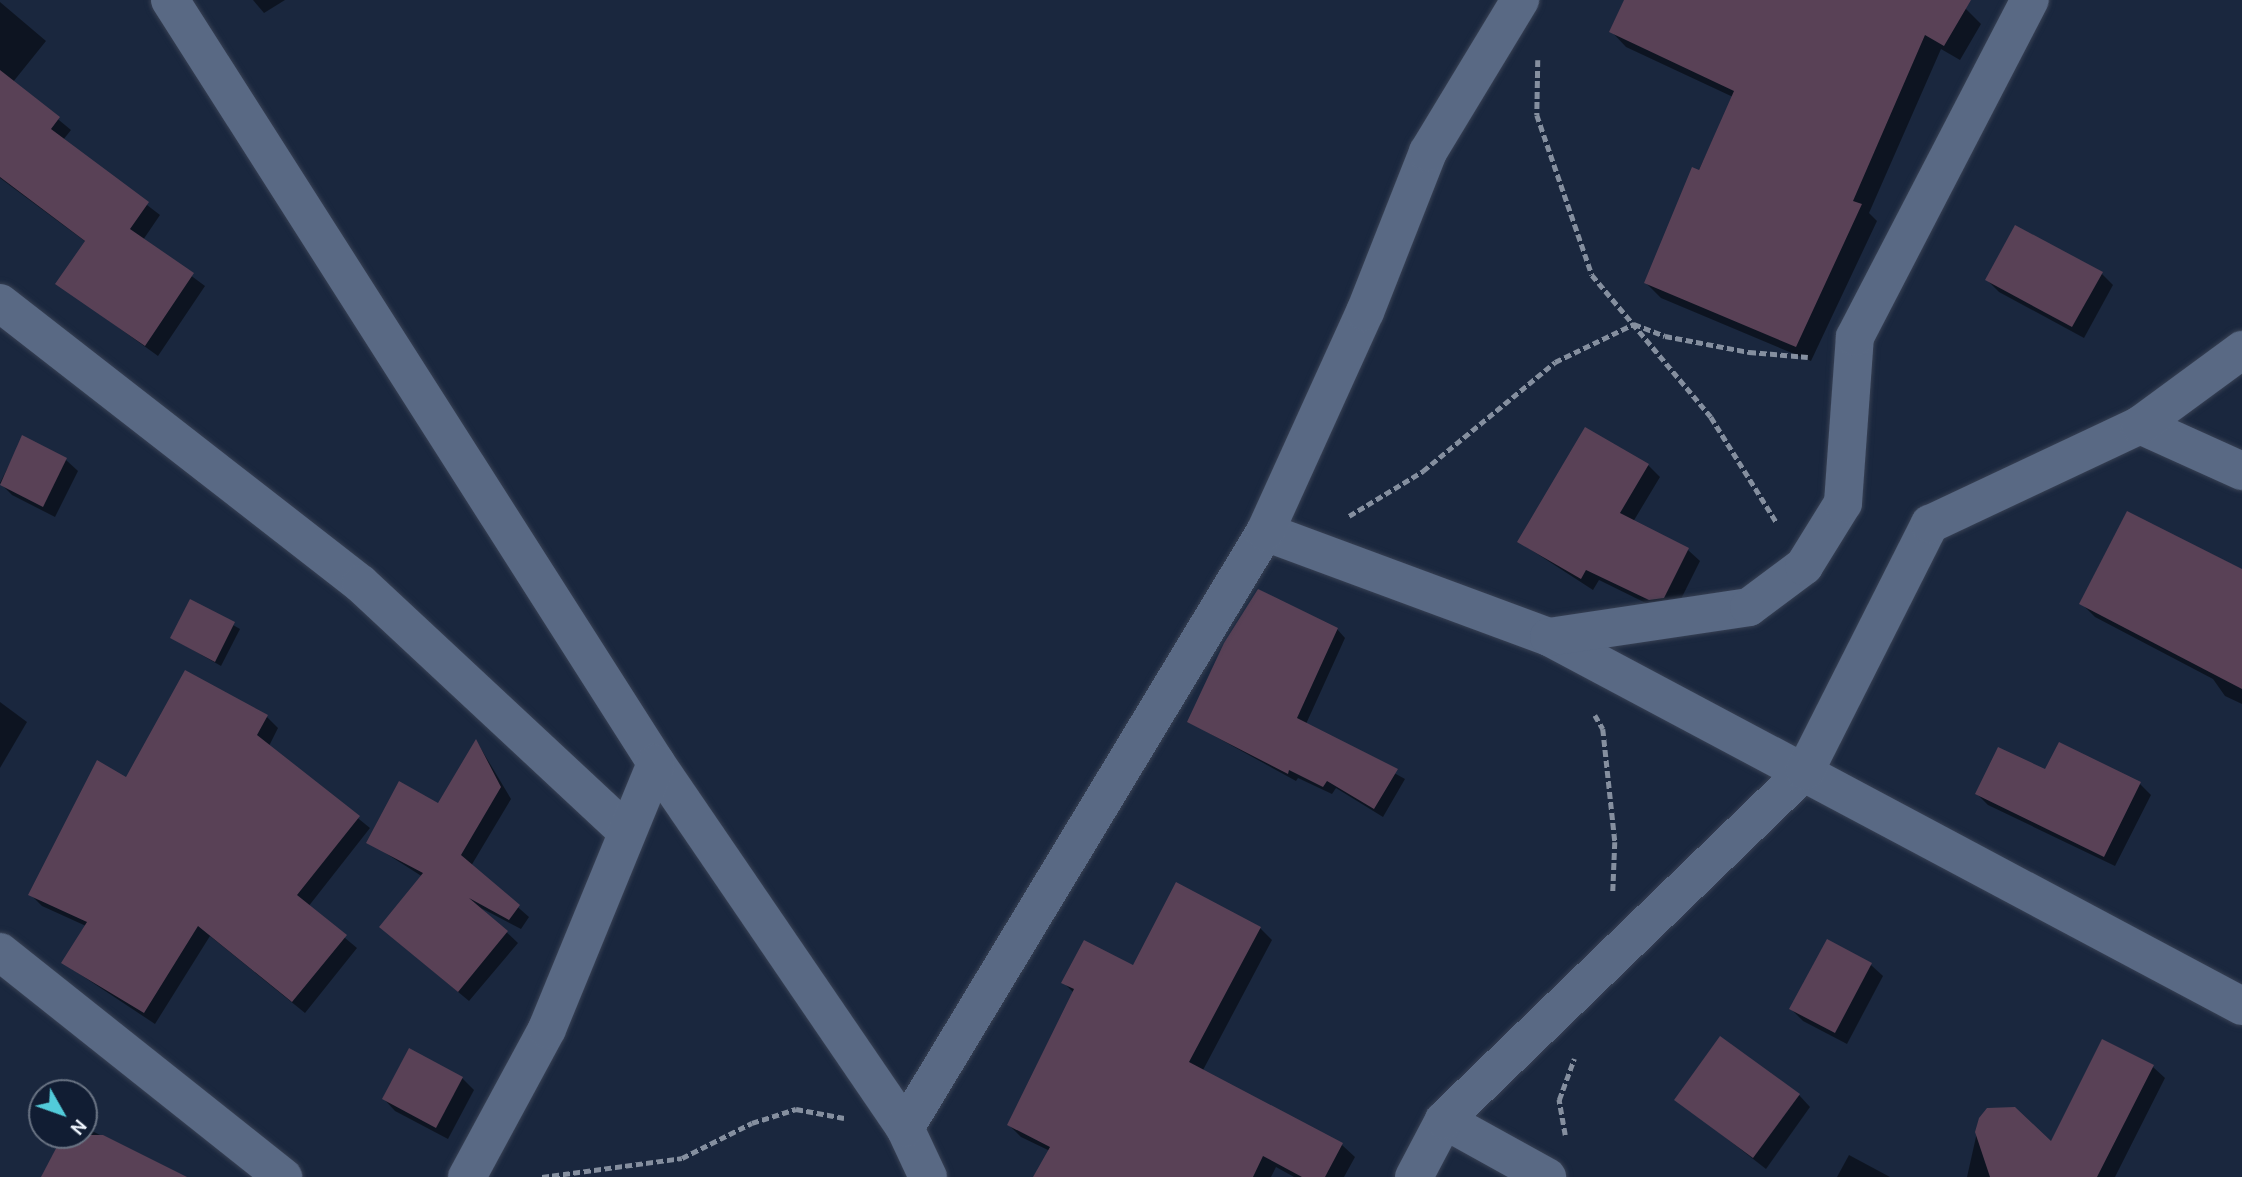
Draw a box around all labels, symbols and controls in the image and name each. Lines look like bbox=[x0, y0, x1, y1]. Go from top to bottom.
north arrow bbox=[28, 1079, 98, 1149]
text: N bbox=[64, 1113, 91, 1139]

